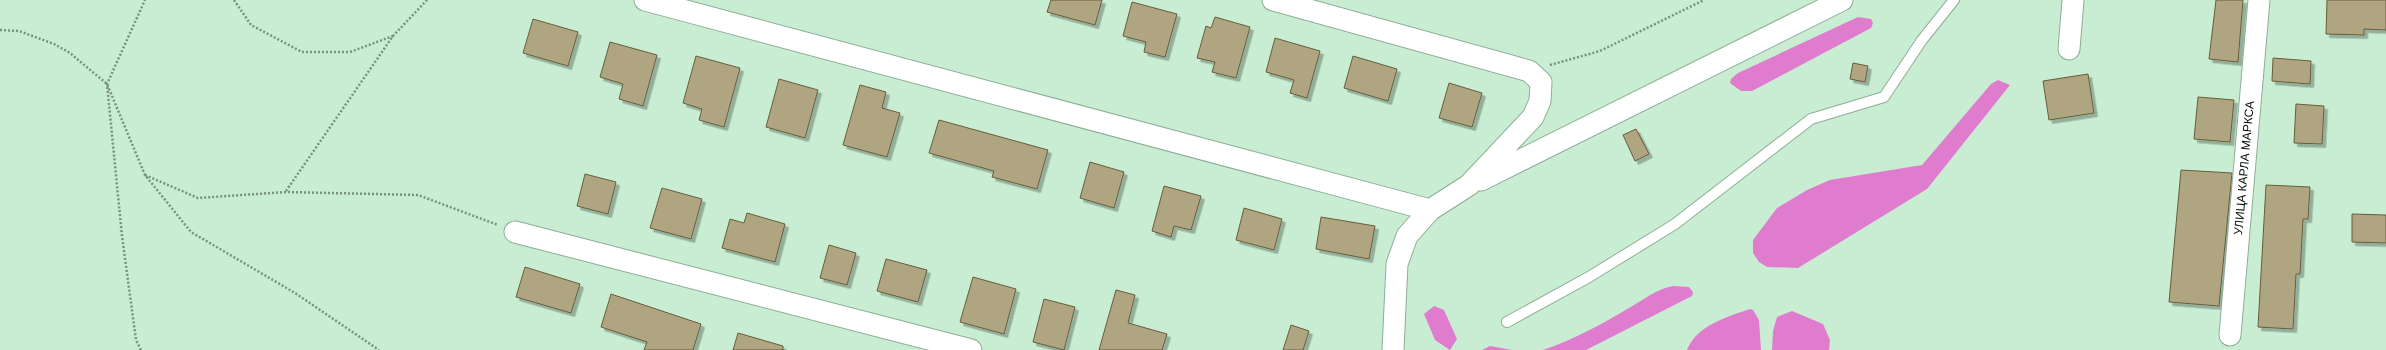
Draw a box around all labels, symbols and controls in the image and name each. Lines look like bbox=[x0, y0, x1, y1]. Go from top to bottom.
street label: УЛИЦА КАРЛА МАРКСА bbox=[2230, 100, 2258, 236]

